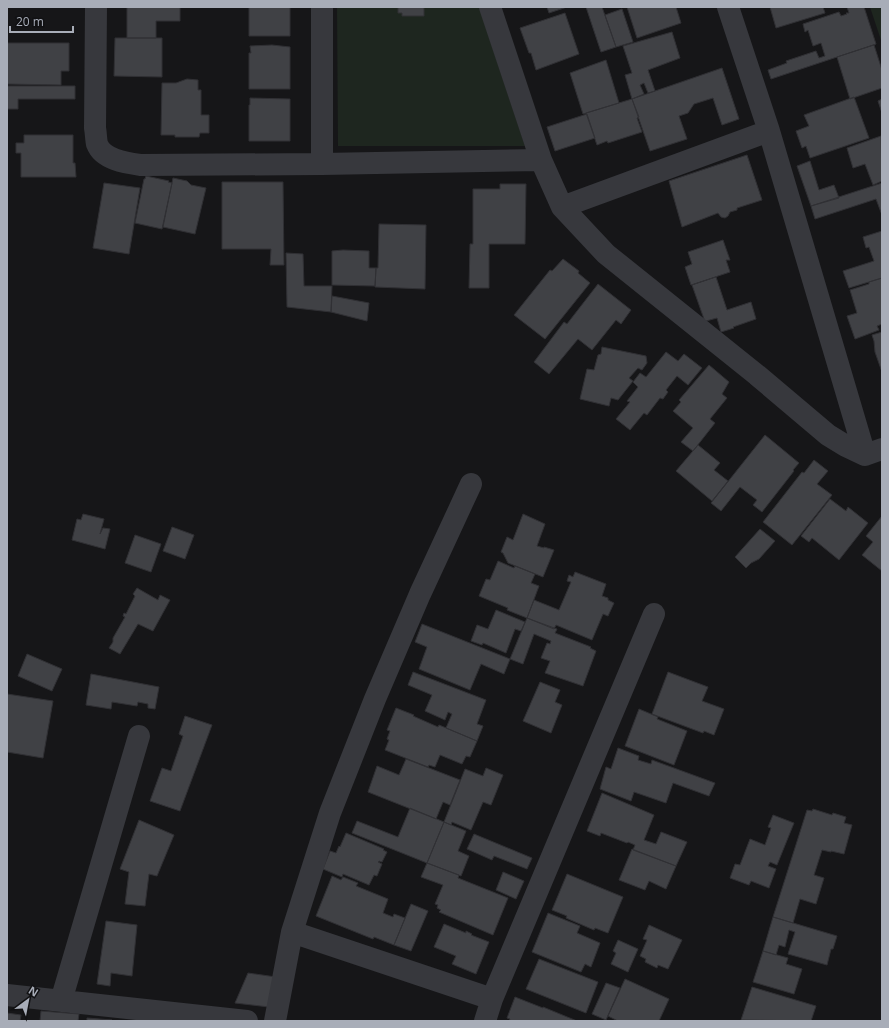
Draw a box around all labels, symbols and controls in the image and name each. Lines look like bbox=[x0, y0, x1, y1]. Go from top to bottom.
scale bar bbox=[10, 8, 73, 34]
text: 20 m bbox=[16, 13, 44, 30]
north arrow bbox=[8, 980, 48, 1020]
text: N bbox=[26, 982, 41, 1000]

